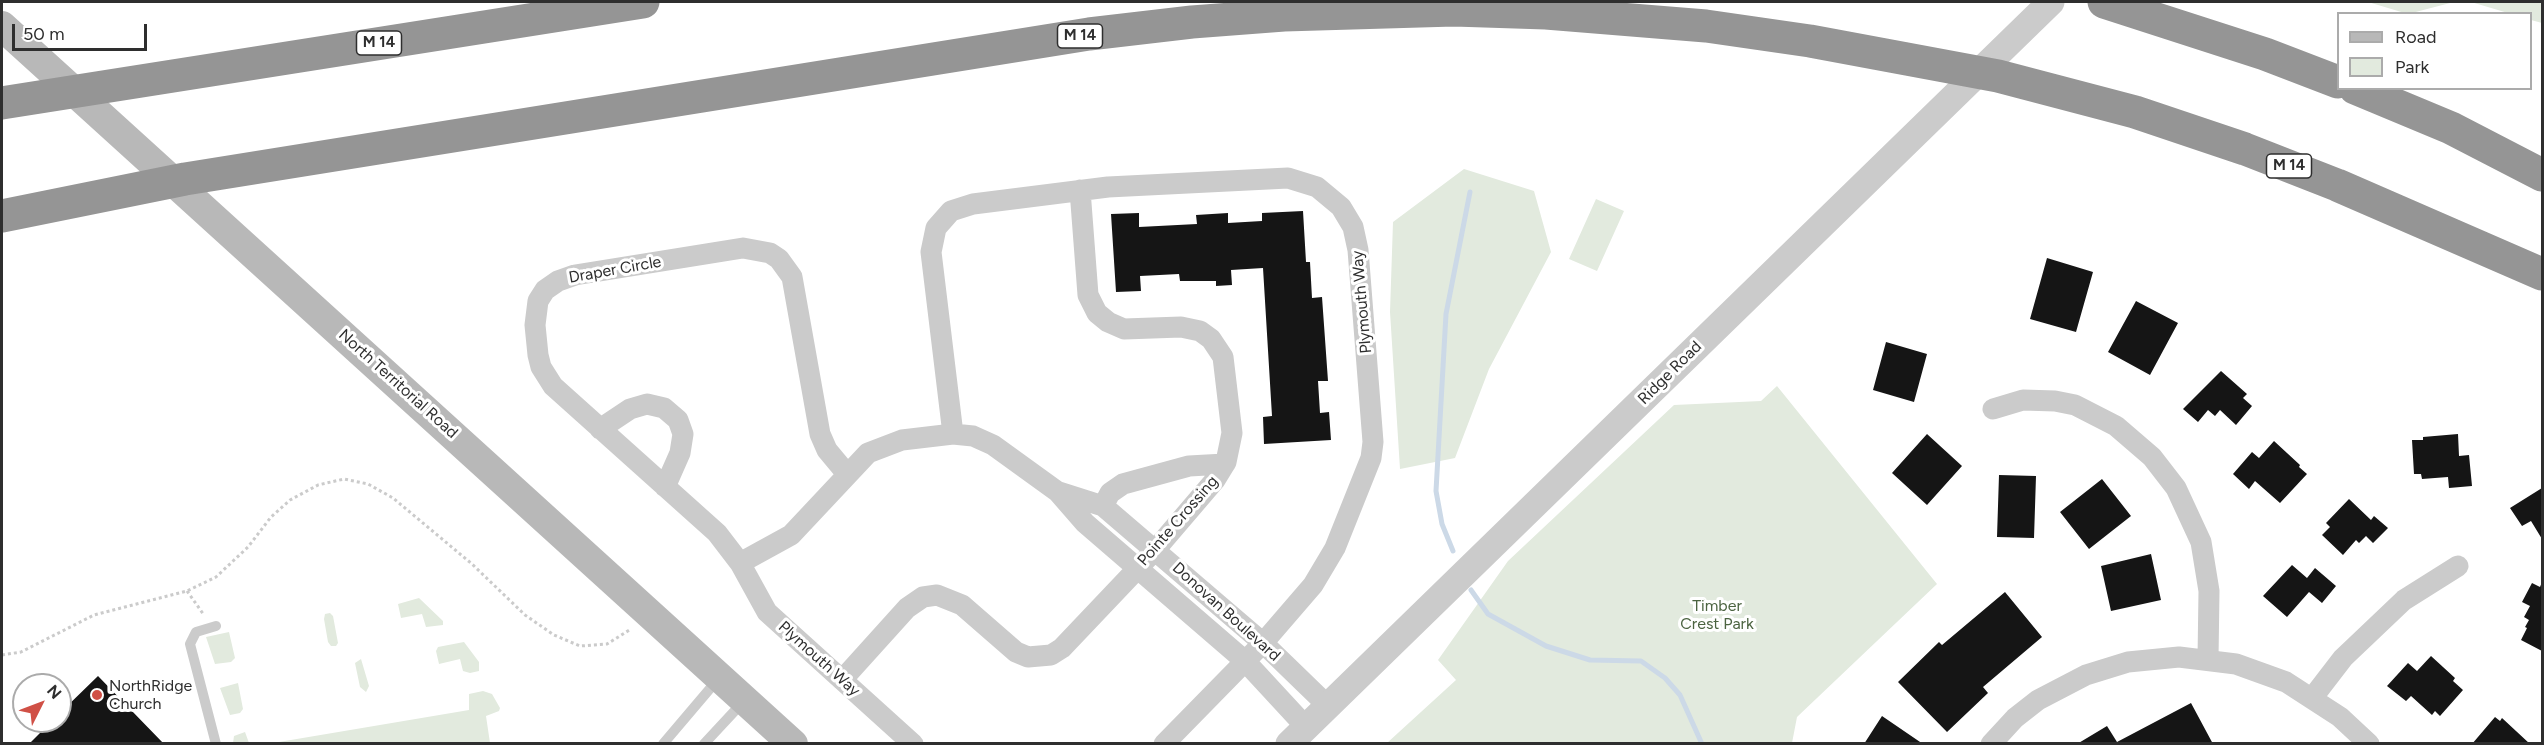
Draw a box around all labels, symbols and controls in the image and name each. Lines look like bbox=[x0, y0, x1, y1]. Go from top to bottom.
scale bar bbox=[15, 12, 150, 50]
legend bbox=[2337, 12, 2532, 90]
text: 50 m bbox=[23, 23, 65, 45]
road number: M 14 bbox=[1058, 24, 1102, 48]
text: Road bbox=[2395, 26, 2436, 48]
road number: M 14 bbox=[356, 31, 401, 55]
text: Park bbox=[2395, 56, 2429, 78]
road number: M 14 bbox=[2266, 154, 2312, 178]
street label: Plymouth Way bbox=[1348, 250, 1376, 354]
street label: Draper Circle bbox=[567, 252, 663, 288]
street label: North Territorial Road bbox=[334, 325, 462, 443]
street label: Ridge Road bbox=[1634, 337, 1706, 409]
street label: Pointe Crossing bbox=[1134, 472, 1222, 570]
street label: Donovan Boulevard bbox=[1168, 559, 1284, 665]
park label: Timber Crest Park bbox=[1680, 596, 1754, 634]
street label: Plymouth Way bbox=[774, 617, 864, 701]
north arrow bbox=[12, 673, 72, 733]
place label: NorthRidge Church bbox=[109, 676, 192, 714]
text: N bbox=[43, 681, 65, 703]
marker: NorthRidge Church bbox=[90, 688, 104, 702]

